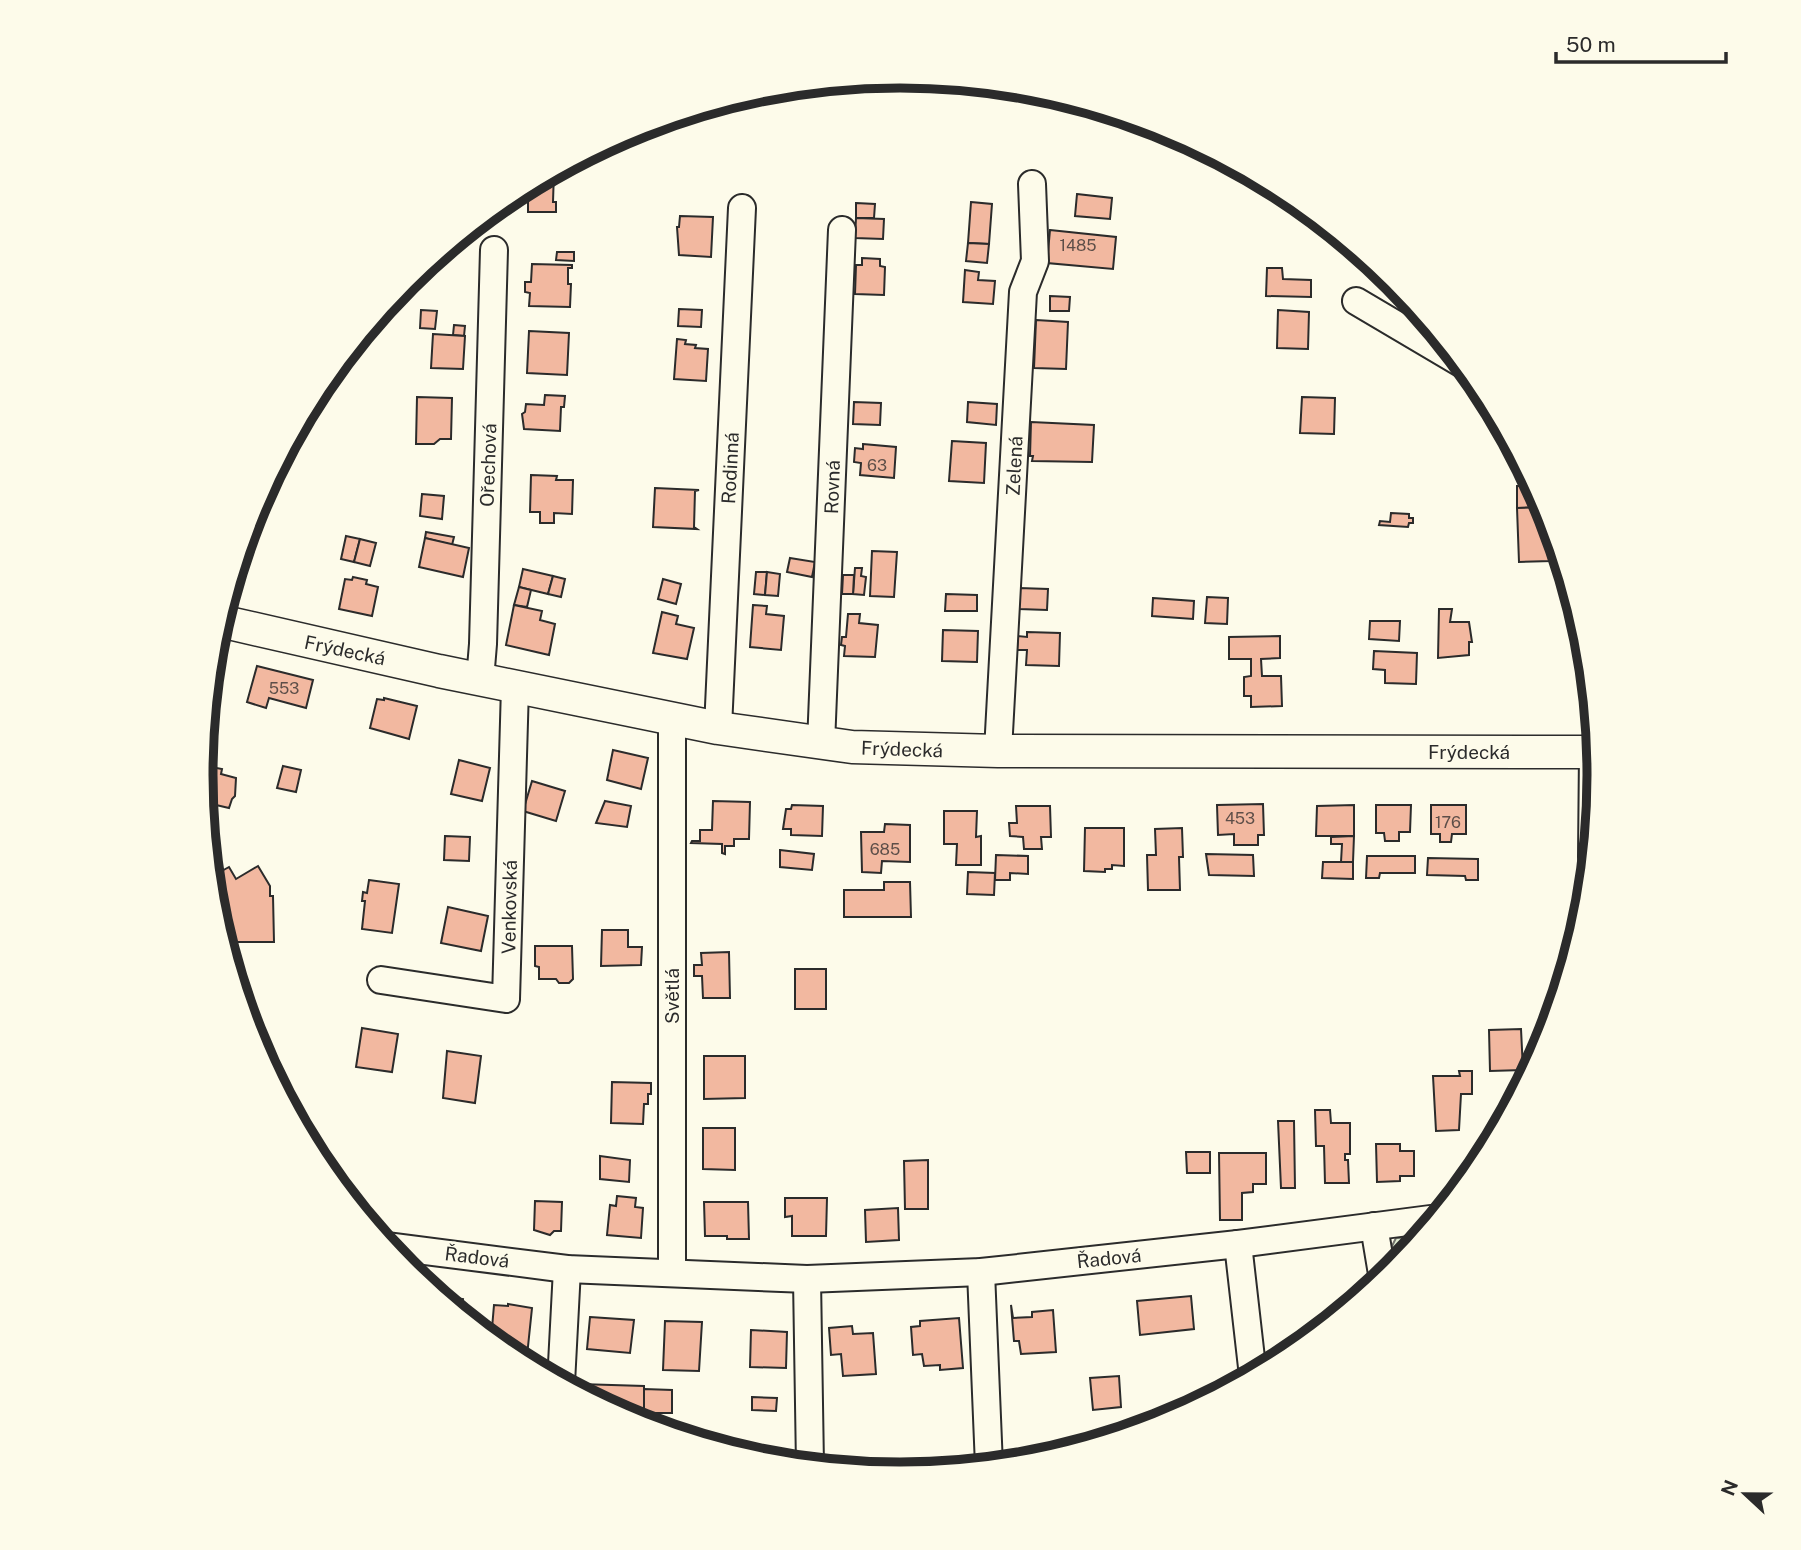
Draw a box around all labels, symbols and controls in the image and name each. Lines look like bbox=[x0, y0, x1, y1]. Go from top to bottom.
scale bar bbox=[1556, 21, 1726, 65]
text: 50 m bbox=[1566, 32, 1616, 57]
house number: 1485 bbox=[1059, 236, 1097, 255]
street label: Ořechová bbox=[476, 423, 500, 507]
street label: Rodinná bbox=[717, 431, 743, 505]
street label: Zelená bbox=[1001, 435, 1027, 497]
house number: 63 bbox=[867, 456, 887, 475]
street label: Rovná bbox=[820, 460, 844, 514]
street label: Frýdecká bbox=[303, 631, 387, 669]
house number: 553 bbox=[269, 679, 299, 698]
street label: Frýdecká bbox=[861, 737, 943, 761]
street label: Frýdecká bbox=[1428, 741, 1510, 763]
house number: 453 bbox=[1225, 809, 1255, 828]
house number: 176 bbox=[1435, 813, 1461, 832]
house number: 685 bbox=[870, 840, 900, 859]
street label: Venkovská bbox=[497, 860, 521, 954]
street label: Světlá bbox=[661, 968, 683, 1024]
street label: Řadová bbox=[443, 1242, 511, 1272]
street label: Řadová bbox=[1076, 1244, 1142, 1272]
north arrow bbox=[1710, 1459, 1780, 1529]
text: N bbox=[1716, 1477, 1742, 1499]

